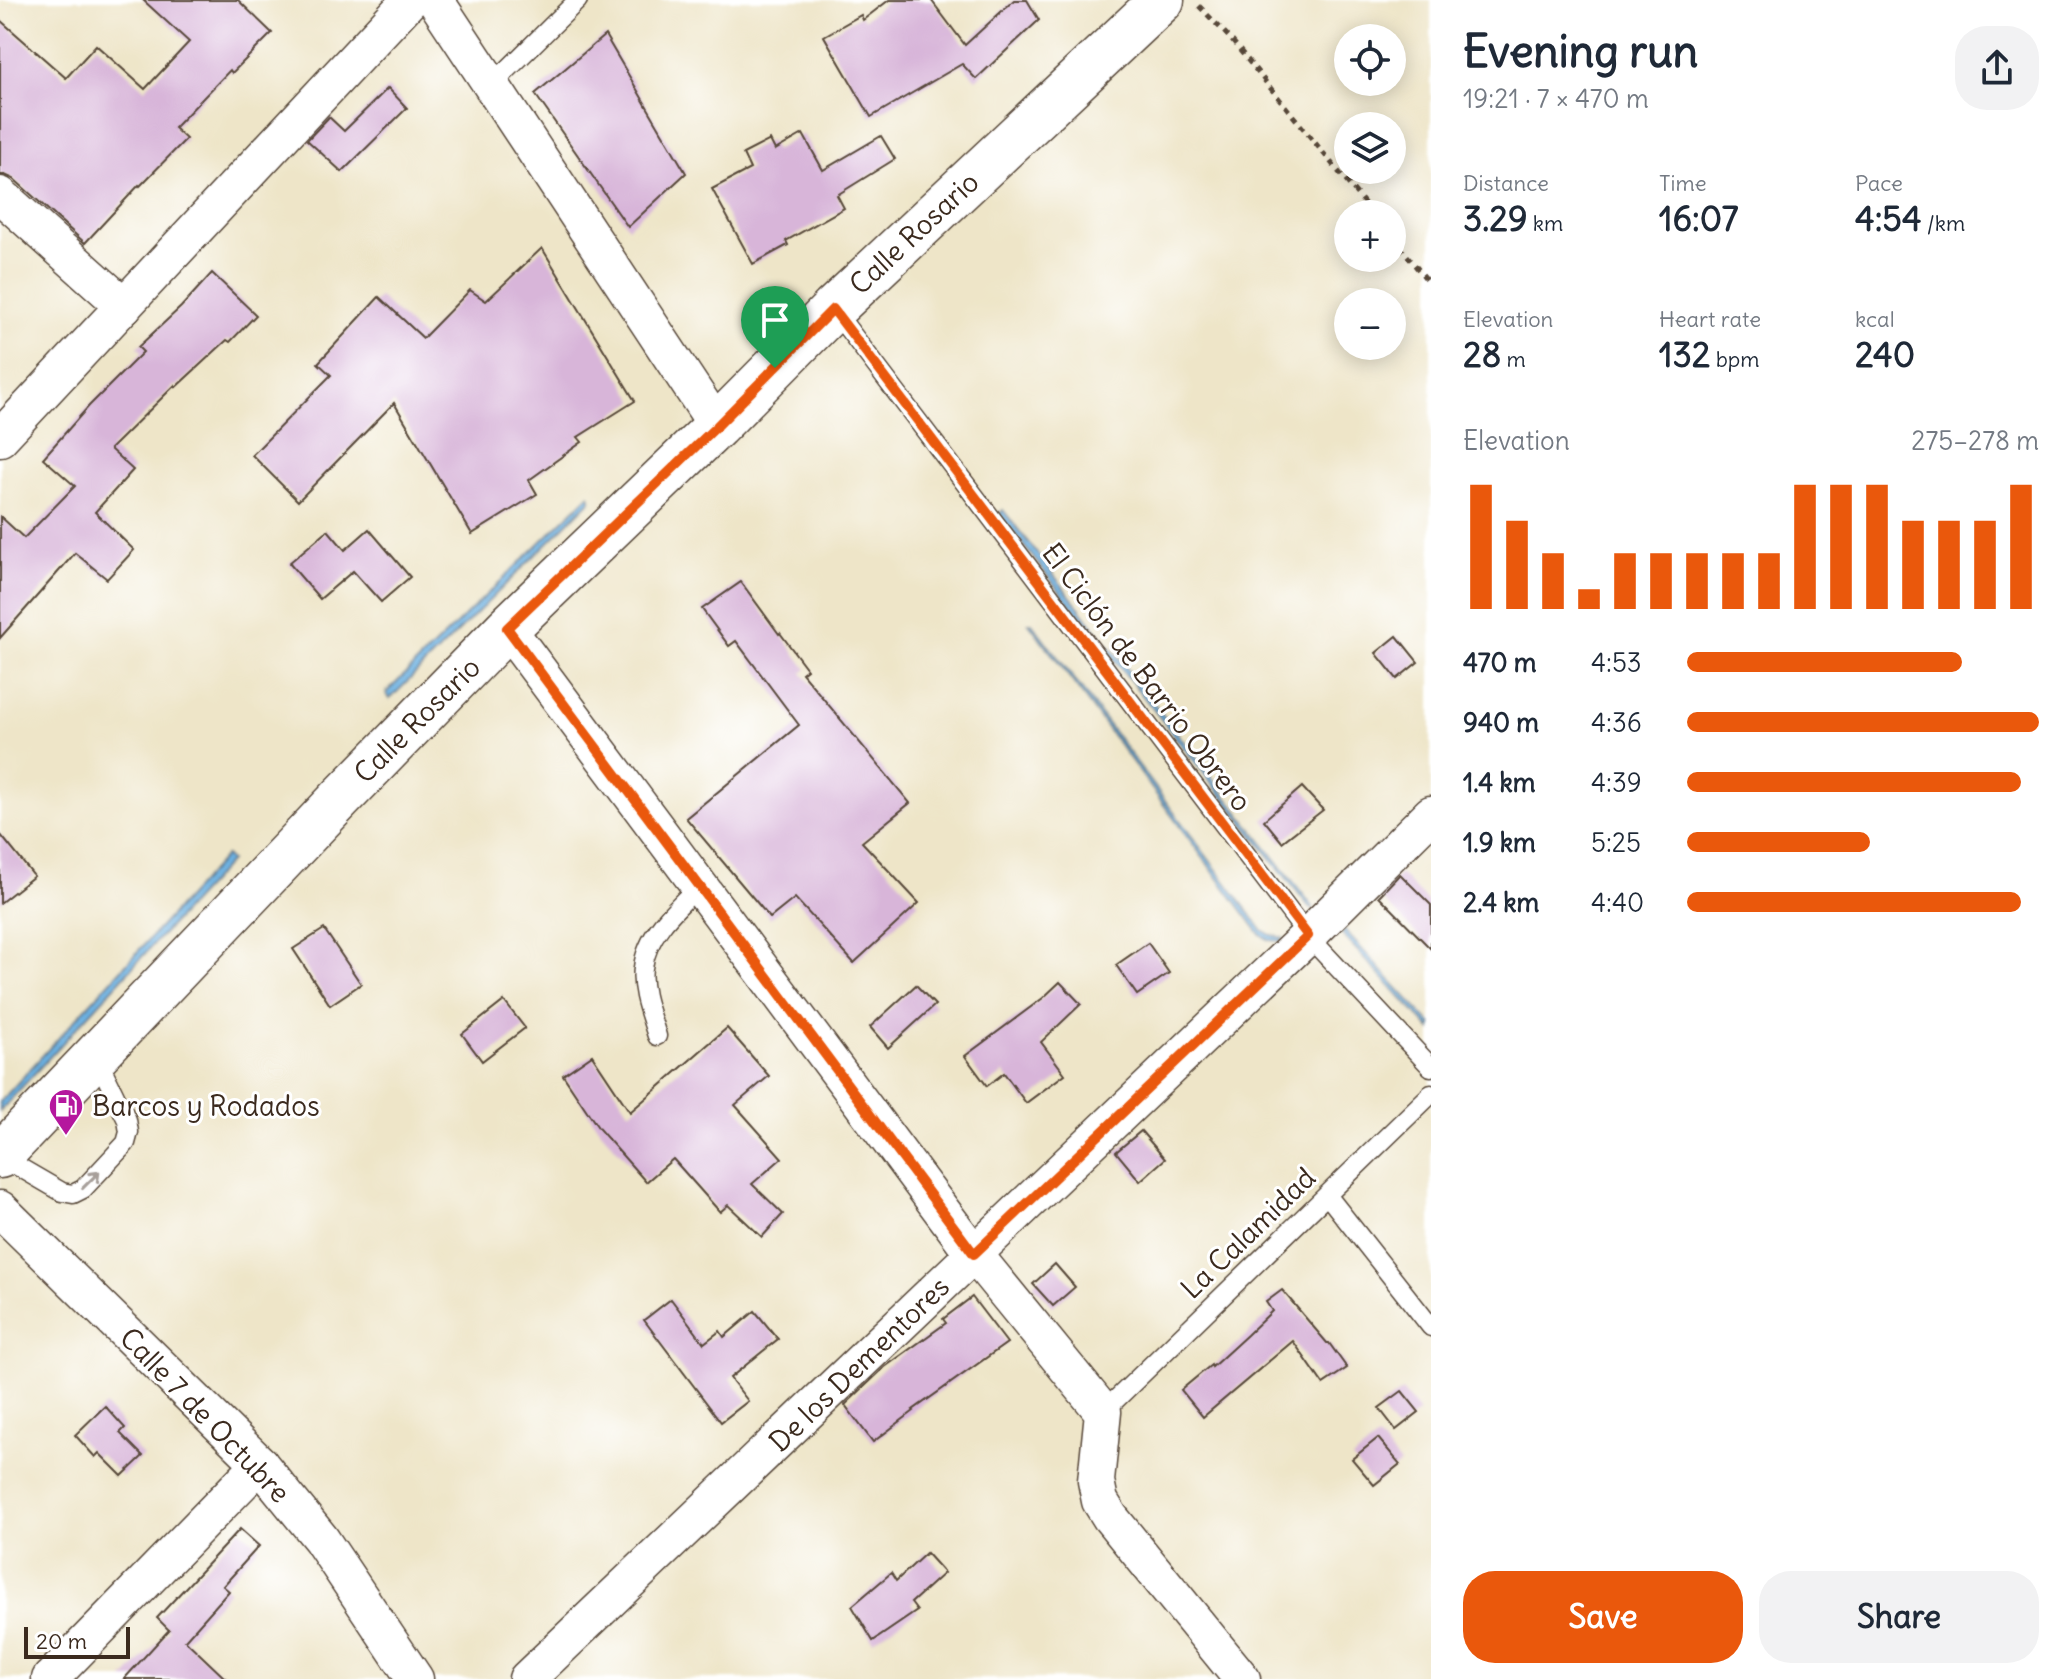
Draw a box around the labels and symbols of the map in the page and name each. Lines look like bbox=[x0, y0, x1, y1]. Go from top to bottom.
street label: Calle Rosario bbox=[842, 164, 986, 302]
pin bbox=[741, 286, 809, 368]
street label: El Ciclón de Barrio Obrero bbox=[1034, 536, 1260, 818]
street label: Calle Rosario bbox=[346, 649, 488, 791]
fuel station icon: Barcos y Rodados bbox=[47, 1087, 85, 1137]
place label: Barcos y Rodados bbox=[92, 1088, 320, 1124]
street label: La Calamidad bbox=[1173, 1160, 1323, 1306]
one-way arrow bbox=[81, 1171, 100, 1190]
street label: De los Dementores bbox=[761, 1269, 957, 1459]
street label: Calle 7 de Octubre bbox=[112, 1320, 298, 1510]
scale bar bbox=[24, 1623, 130, 1659]

